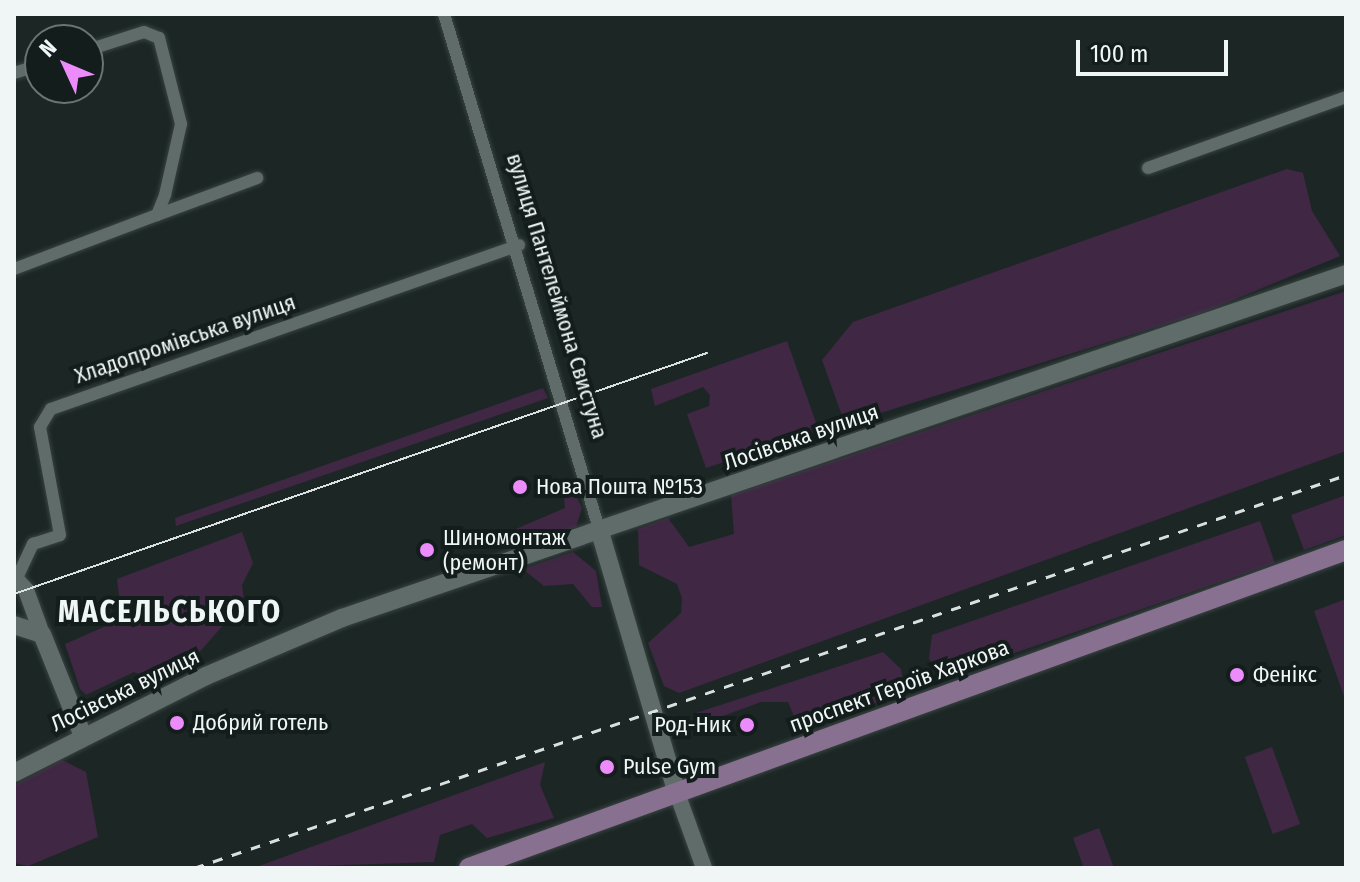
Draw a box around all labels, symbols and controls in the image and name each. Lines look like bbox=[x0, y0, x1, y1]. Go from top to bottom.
north arrow bbox=[24, 24, 104, 104]
scale bar bbox=[1080, 24, 1232, 74]
text: N bbox=[34, 34, 62, 62]
text: 100 m bbox=[1090, 40, 1148, 68]
street label: вулиця Пантелеймона Свистуна bbox=[501, 150, 613, 442]
street label: Хладопромівська вулиця bbox=[71, 289, 299, 389]
street label: Лосівська вулиця bbox=[720, 398, 882, 476]
place label: Нова Пошта №153 bbox=[536, 474, 703, 500]
marker: Нова Пошта №153 bbox=[511, 478, 529, 496]
place label: Шиномонтаж (ремонт) bbox=[443, 524, 566, 576]
marker: Шиномонтаж (ремонт) bbox=[418, 541, 436, 559]
district label: МАСЕЛЬСЬКОГО bbox=[58, 594, 282, 630]
street label: проспект Героїв Харкова bbox=[786, 634, 1012, 738]
street label: Лосівська вулиця bbox=[46, 643, 204, 737]
place label: Фенікс bbox=[1253, 662, 1317, 688]
marker: Фенікс bbox=[1228, 666, 1246, 684]
place label: Добрий готель bbox=[193, 710, 328, 736]
place label: Род-Ник bbox=[654, 712, 731, 738]
marker: Добрий готель bbox=[168, 714, 186, 732]
marker: Род-Ник bbox=[738, 716, 756, 734]
place label: Pulse Gym bbox=[623, 754, 716, 780]
marker: Pulse Gym bbox=[598, 758, 616, 776]

